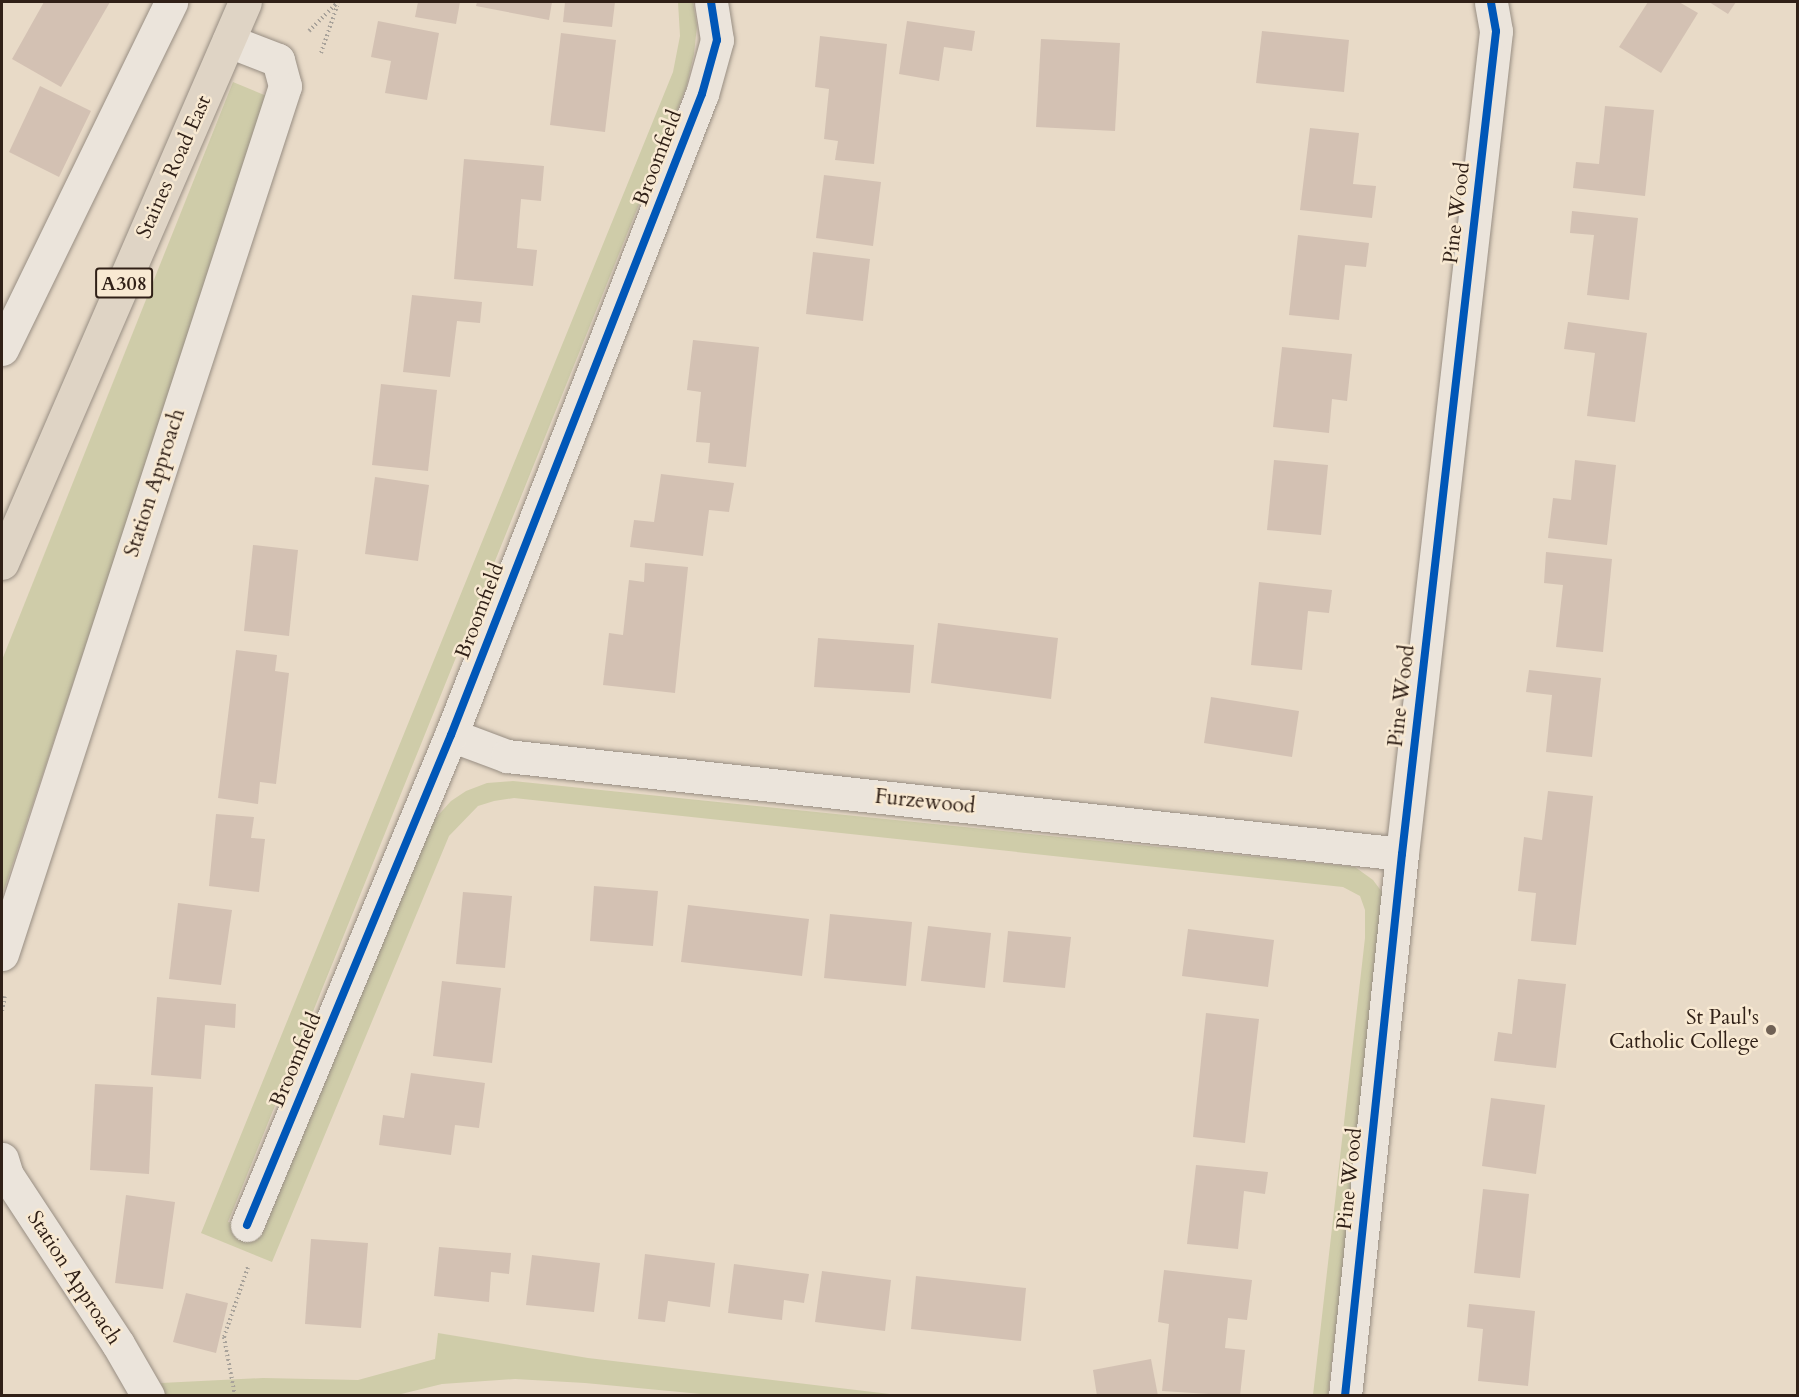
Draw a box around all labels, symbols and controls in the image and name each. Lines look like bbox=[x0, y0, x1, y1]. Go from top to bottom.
street label: Staines Road East bbox=[131, 92, 217, 242]
street label: Broomfield bbox=[628, 107, 688, 209]
street label: Pine Wood bbox=[1438, 161, 1476, 265]
road number: A308 bbox=[94, 266, 154, 300]
street label: Station Approach bbox=[119, 406, 191, 560]
street label: Broomfield bbox=[450, 560, 510, 662]
street label: Pine Wood bbox=[1383, 644, 1421, 748]
street label: Furzewood bbox=[874, 784, 976, 820]
place label: St Paul's Catholic College bbox=[1609, 1005, 1759, 1055]
street label: Broomfield bbox=[265, 1009, 327, 1111]
marker: St Paul's Catholic College bbox=[1764, 1023, 1778, 1037]
street label: Pine Wood bbox=[1332, 1127, 1368, 1231]
street label: Station Approach bbox=[21, 1206, 127, 1350]

